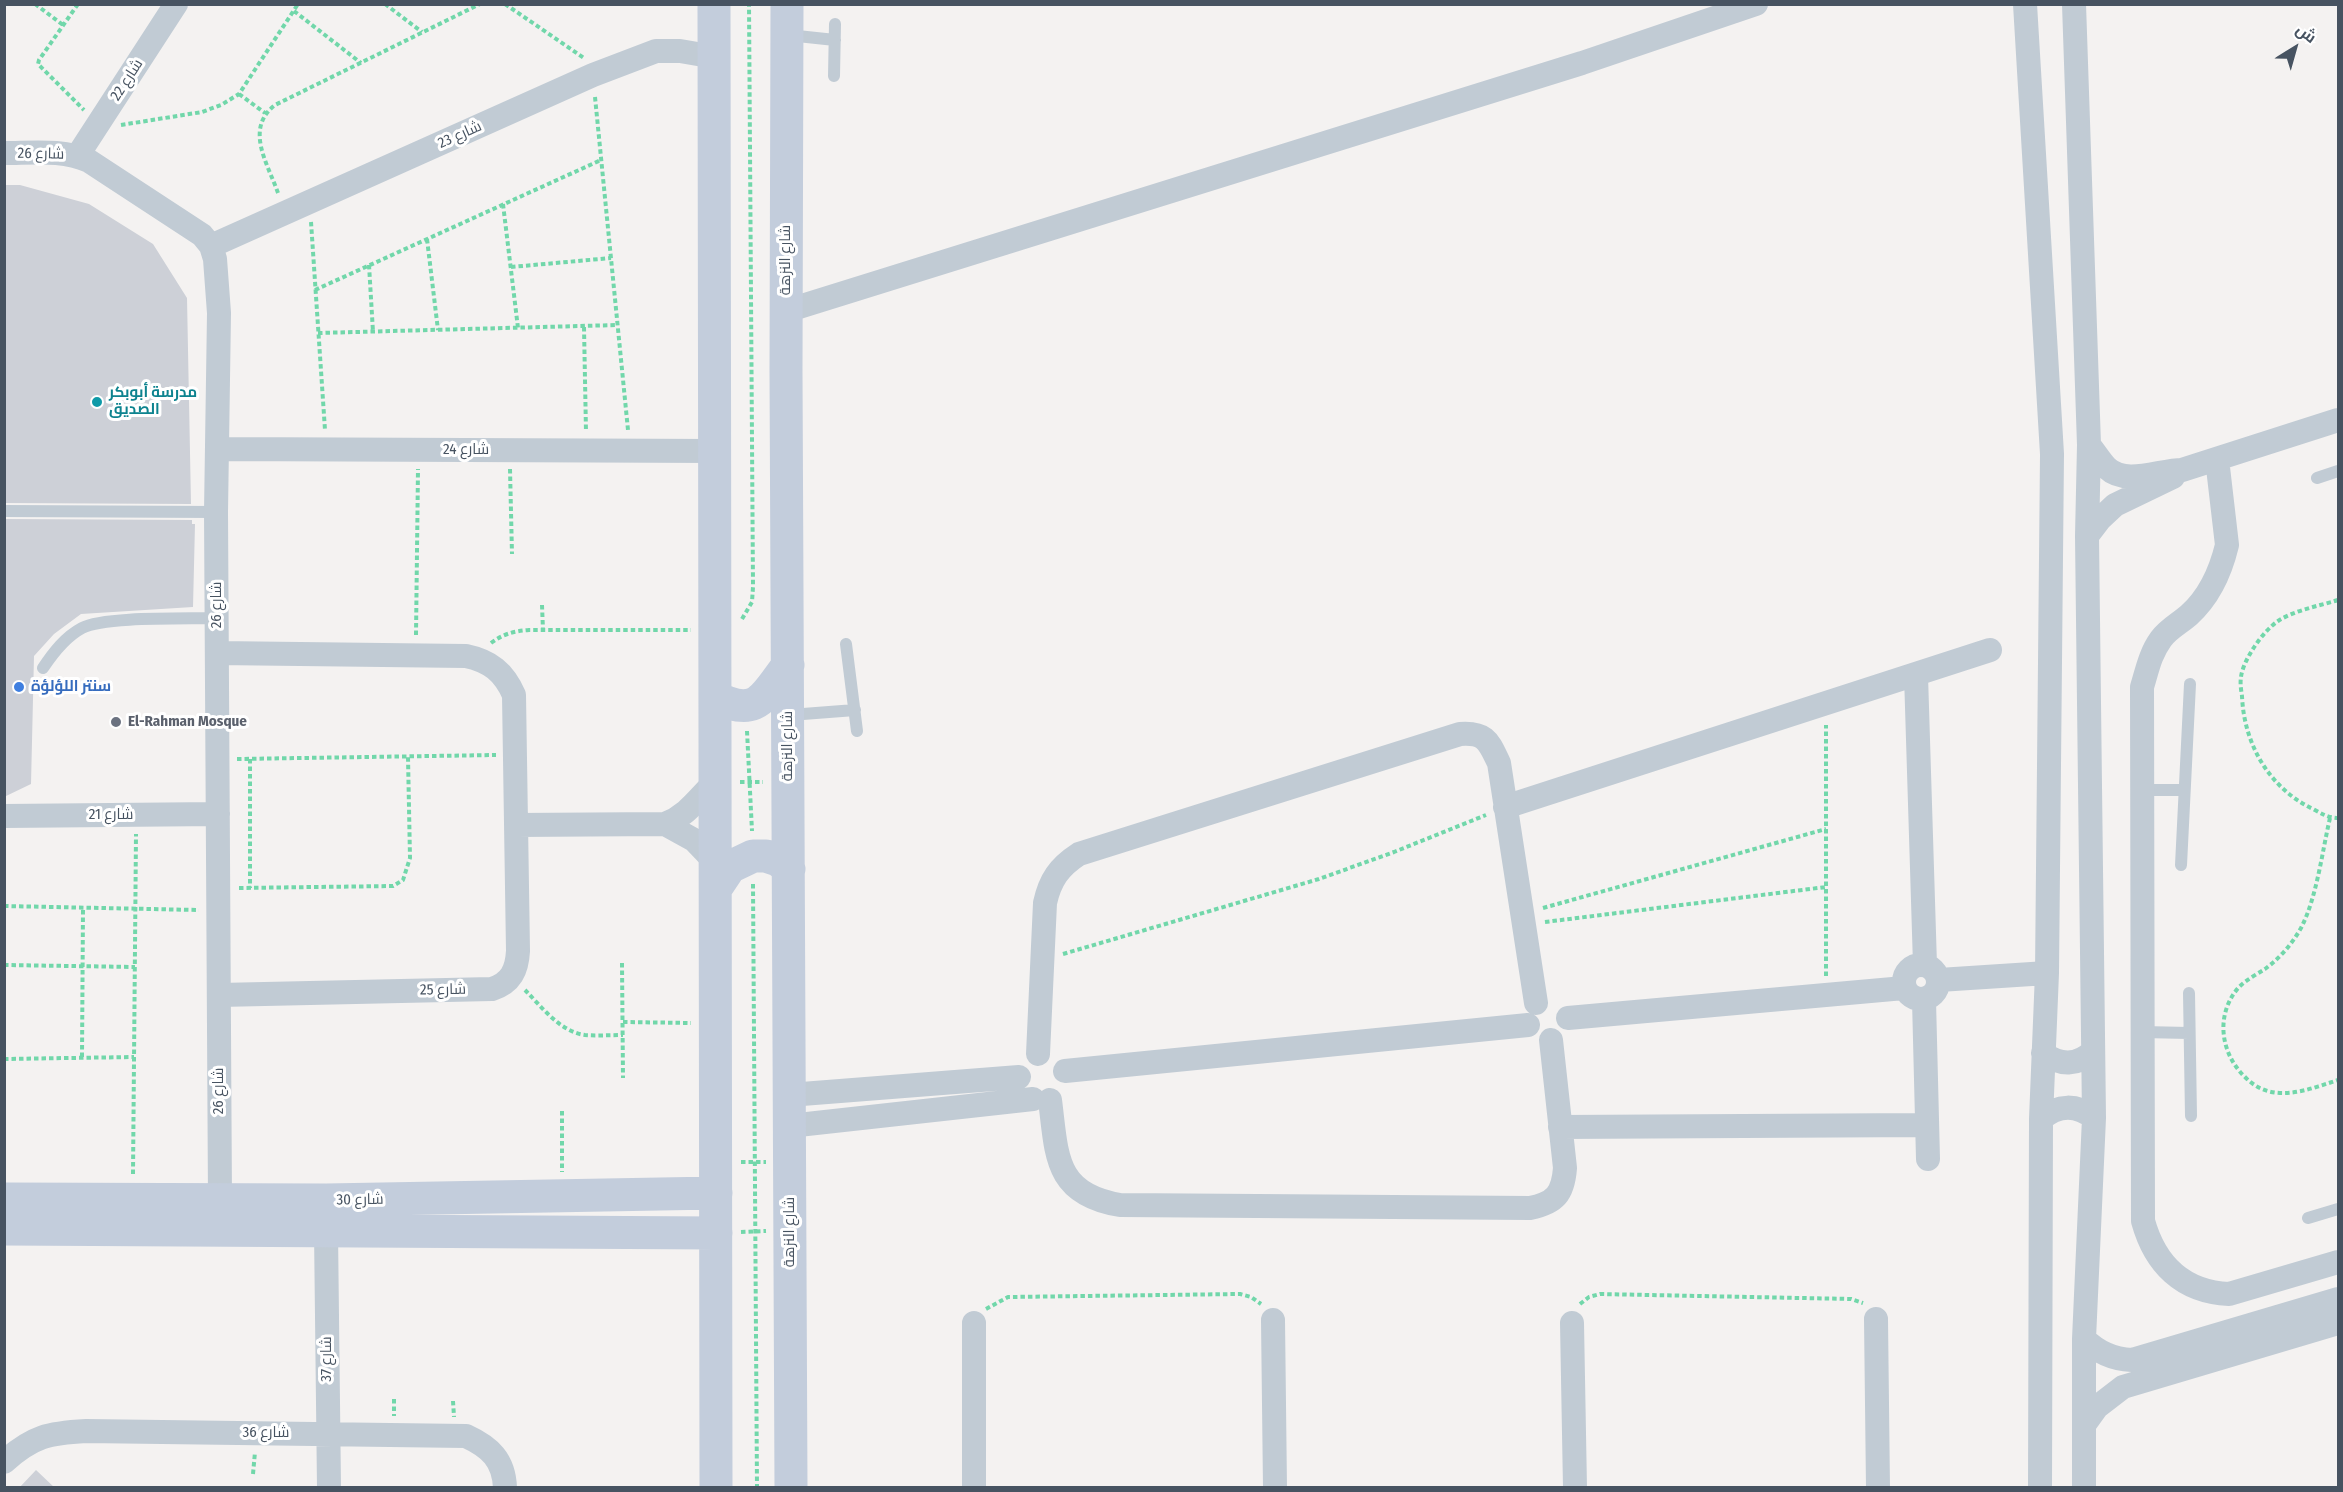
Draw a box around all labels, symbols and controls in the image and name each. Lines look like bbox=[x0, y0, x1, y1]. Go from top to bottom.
north arrow bbox=[2265, 18, 2325, 78]
text: ش bbox=[2292, 19, 2320, 47]
street label: شارع 22 bbox=[107, 56, 147, 104]
street label: شارع 23 bbox=[435, 117, 485, 153]
street label: شارع 26 bbox=[18, 145, 64, 163]
street label: شارع النزهة bbox=[777, 225, 795, 295]
place label: مدرسة أبوبكر الصديق bbox=[109, 384, 197, 419]
marker: مدرسة أبوبكر الصديق bbox=[90, 395, 104, 409]
street label: شارع 24 bbox=[443, 441, 489, 459]
street label: شارع 26 bbox=[208, 582, 226, 628]
place label: سنتر اللؤلؤة bbox=[31, 678, 111, 696]
marker: سنتر اللؤلؤة bbox=[12, 680, 26, 694]
street label: شارع النزهة bbox=[779, 711, 797, 781]
place label: El-Rahman Mosque bbox=[128, 713, 247, 731]
marker: El-Rahman Mosque bbox=[109, 715, 123, 729]
street label: شارع 21 bbox=[89, 806, 133, 824]
street label: شارع 25 bbox=[420, 981, 466, 999]
street label: شارع 26 bbox=[210, 1068, 228, 1114]
street label: شارع 30 bbox=[336, 1191, 384, 1209]
street label: شارع النزهة bbox=[781, 1197, 799, 1267]
street label: شارع 37 bbox=[318, 1336, 336, 1382]
street label: شارع 36 bbox=[243, 1424, 289, 1442]

